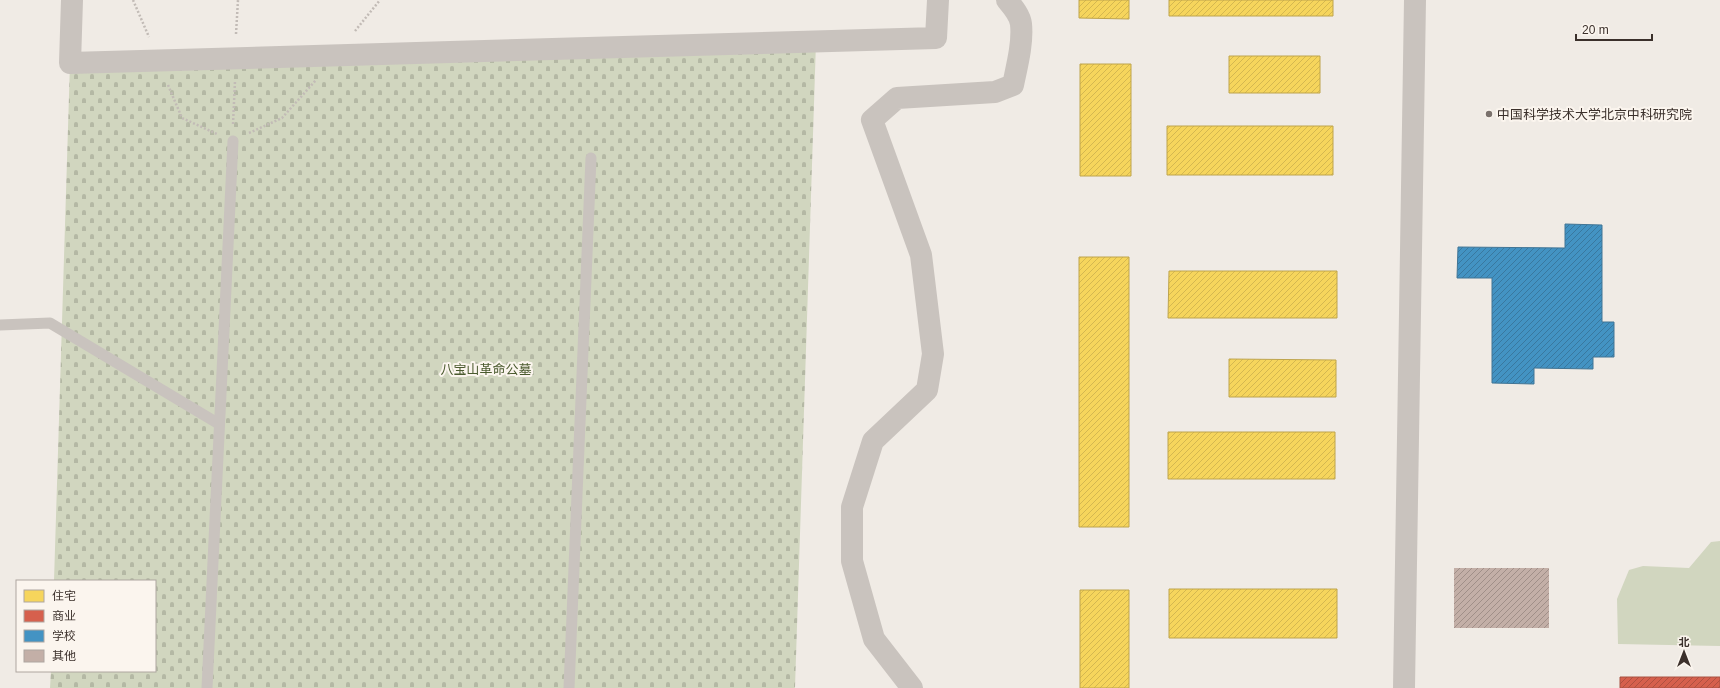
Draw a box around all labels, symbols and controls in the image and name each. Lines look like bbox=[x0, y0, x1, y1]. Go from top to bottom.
scale bar bbox=[1576, 16, 1652, 42]
text: 20 m bbox=[1582, 23, 1609, 37]
place label: 中国科学技术大学北京中科研究院 bbox=[1497, 107, 1692, 122]
marker: 中国科学技术大学北京中科研究院 bbox=[1484, 109, 1494, 119]
park label: 八宝山革命公墓 bbox=[440, 362, 532, 377]
legend bbox=[16, 580, 156, 672]
text: 住宅 bbox=[52, 589, 76, 603]
text: 商业 bbox=[52, 609, 76, 623]
text: 学校 bbox=[52, 629, 76, 643]
north arrow bbox=[1664, 632, 1704, 672]
text: 北 bbox=[1679, 636, 1690, 648]
text: 其他 bbox=[52, 649, 76, 663]

